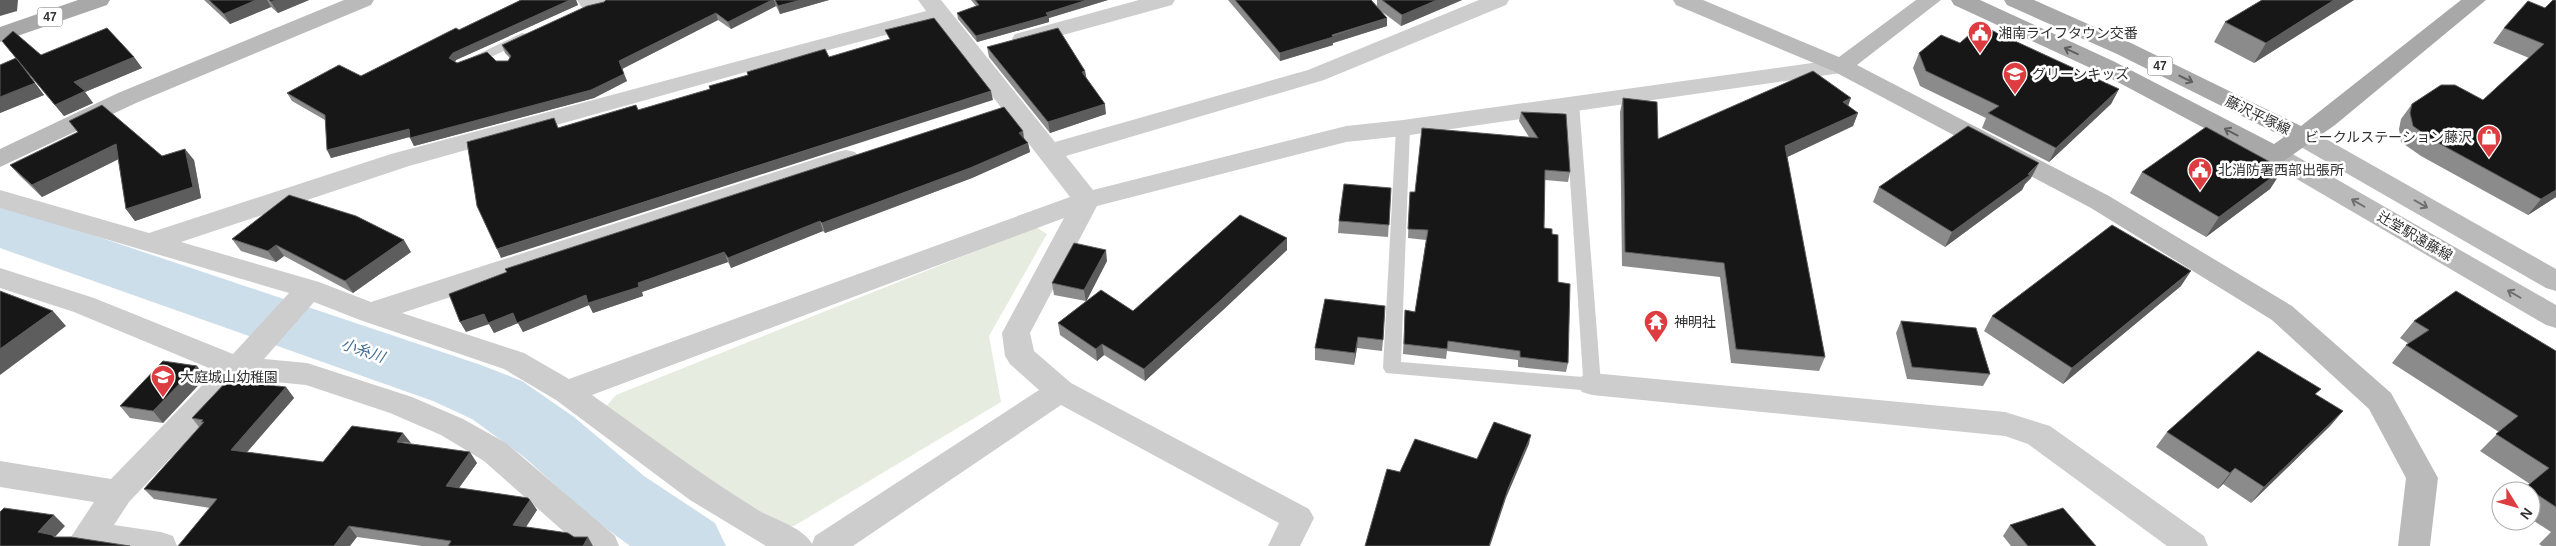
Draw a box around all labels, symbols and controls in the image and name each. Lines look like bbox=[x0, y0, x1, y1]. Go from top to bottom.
road number: 47 bbox=[38, 8, 62, 26]
public building icon: 湘南ライフタウン交番 bbox=[1967, 20, 1993, 54]
place label: 湘南ライフタウン交番 bbox=[1998, 25, 2138, 41]
one-way arrow bbox=[2064, 45, 2079, 55]
road number: 47 bbox=[2148, 56, 2172, 76]
school or university icon: グリーンキッズ bbox=[2002, 61, 2028, 95]
place label: グリーンキッズ bbox=[2032, 66, 2129, 82]
one-way arrow bbox=[2178, 75, 2193, 84]
street label: 藤沢平塚線 bbox=[2223, 92, 2293, 138]
shop icon: ビークルステーション藤沢 bbox=[2476, 124, 2502, 158]
one-way arrow bbox=[2224, 127, 2239, 137]
place label: ビークルステーション藤沢 bbox=[2305, 129, 2472, 145]
public building icon: 北消防署西部出張所 bbox=[2187, 157, 2213, 191]
place label: 北消防署西部出張所 bbox=[2218, 162, 2344, 178]
one-way arrow bbox=[2352, 198, 2366, 208]
one-way arrow bbox=[2414, 200, 2428, 210]
street label: 辻堂駅遠藤線 bbox=[2375, 208, 2455, 264]
one-way arrow bbox=[2507, 288, 2521, 298]
temple icon: 神明社 bbox=[1643, 309, 1669, 343]
place label: 神明社 bbox=[1674, 314, 1716, 330]
water label: 小糸川 bbox=[339, 335, 389, 366]
school or university icon: 大庭城山幼稚園 bbox=[150, 364, 176, 398]
place label: 大庭城山幼稚園 bbox=[180, 369, 278, 385]
north arrow bbox=[2491, 481, 2541, 531]
text: N bbox=[2517, 505, 2536, 523]

